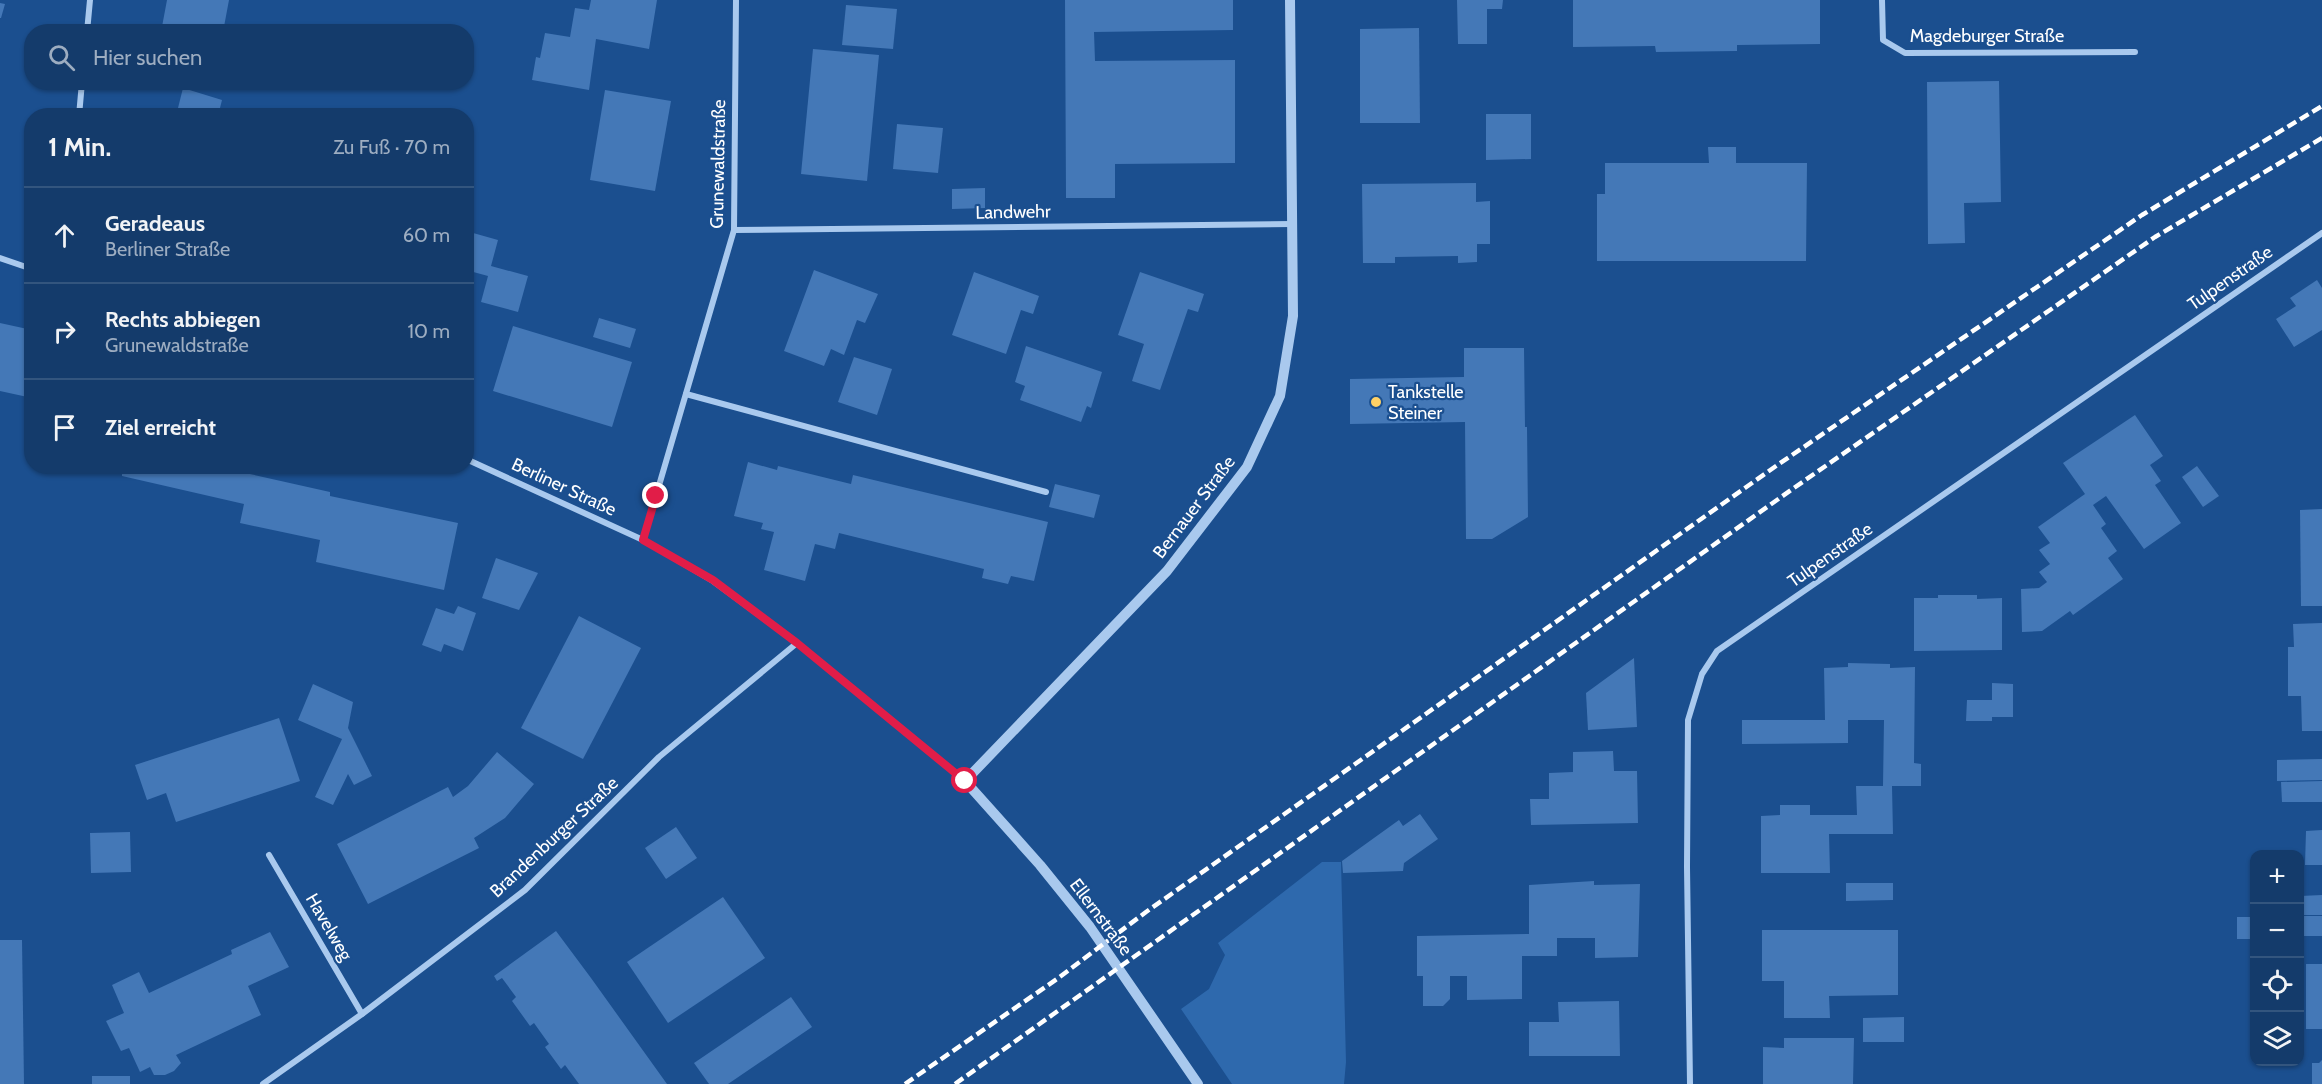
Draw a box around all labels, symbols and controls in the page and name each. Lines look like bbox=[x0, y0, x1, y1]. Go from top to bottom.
search box bbox=[24, 24, 474, 90]
street label: Magdeburger Straße bbox=[1910, 25, 2064, 47]
icon: search bbox=[45, 41, 78, 74]
text: Hier suchen bbox=[93, 44, 202, 71]
street label: Grunewaldstraße bbox=[706, 99, 730, 229]
text: 1 Min. bbox=[48, 131, 111, 163]
text: Zu Fuß · 70 m bbox=[333, 135, 450, 159]
street label: Landwehr bbox=[975, 200, 1051, 224]
text: Geradeaus bbox=[105, 210, 205, 237]
icon: ahead bbox=[48, 219, 81, 252]
text: 60 m bbox=[403, 223, 450, 247]
text: Berliner Straße bbox=[105, 237, 230, 261]
street label: Tulpenstraße bbox=[2183, 241, 2277, 315]
text: Rechts abbiegen bbox=[105, 306, 261, 333]
icon: right bbox=[48, 315, 81, 348]
text: 10 m bbox=[407, 319, 450, 343]
text: Grunewaldstraße bbox=[105, 333, 249, 357]
place label: Tankstelle Steiner bbox=[1388, 381, 1464, 424]
marker: Tankstelle Steiner bbox=[1369, 395, 1383, 409]
icon: arrive bbox=[48, 411, 81, 444]
text: Ziel erreicht bbox=[105, 414, 216, 441]
street label: Bernauer Straße bbox=[1148, 451, 1240, 563]
street label: Berliner Straße bbox=[508, 453, 620, 521]
route end bbox=[642, 482, 668, 508]
street label: Tulpenstraße bbox=[1783, 518, 1877, 592]
route start bbox=[951, 767, 977, 793]
street label: Brandenburger Straße bbox=[485, 772, 623, 902]
map controls bbox=[2250, 850, 2304, 1066]
button: + bbox=[2250, 850, 2304, 904]
street label: Ellernstraße bbox=[1065, 874, 1137, 960]
street label: Havelweg bbox=[301, 889, 358, 965]
button: − bbox=[2250, 904, 2304, 958]
button: locate bbox=[2250, 958, 2304, 1012]
button: layers bbox=[2250, 1012, 2304, 1066]

